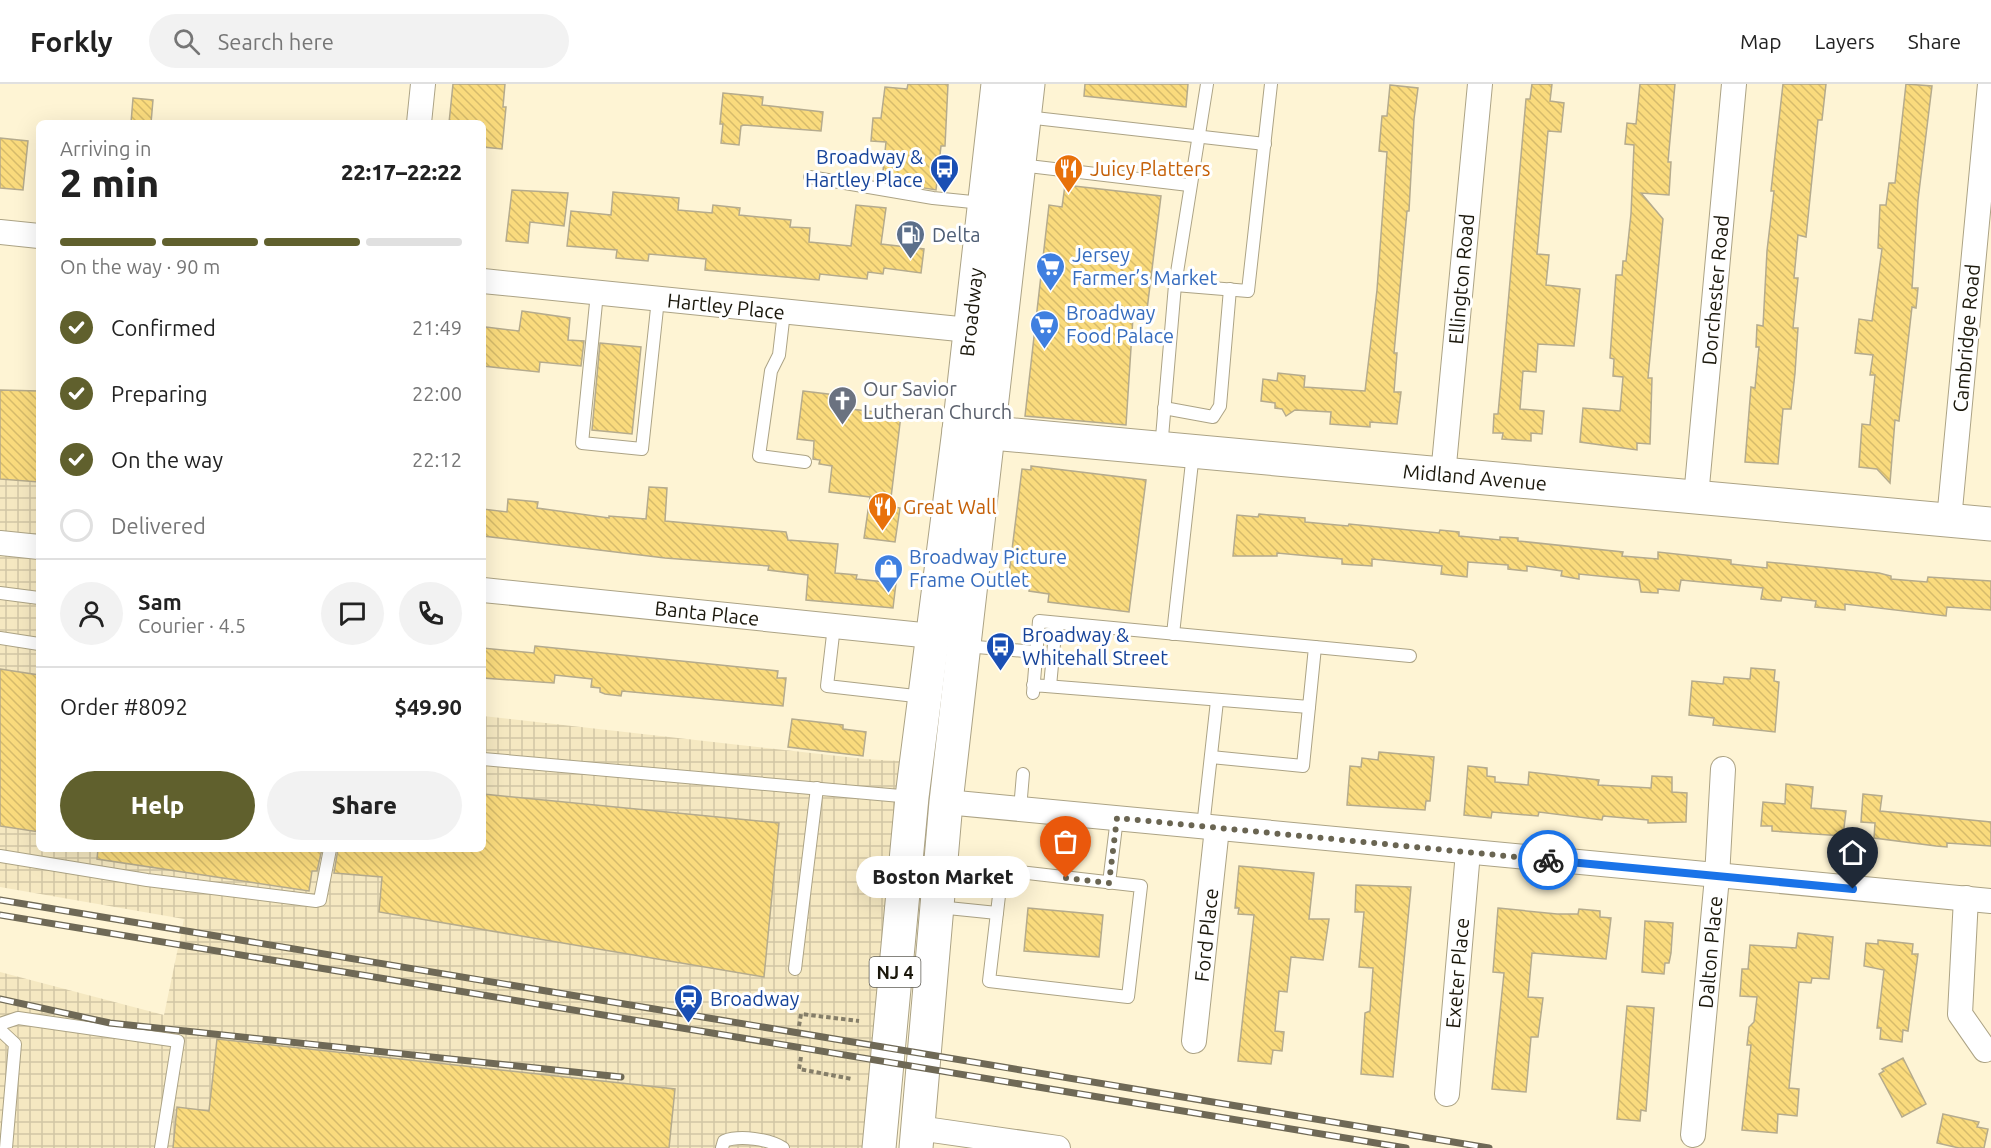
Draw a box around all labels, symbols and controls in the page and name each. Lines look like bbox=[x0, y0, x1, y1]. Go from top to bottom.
search box bbox=[149, 14, 569, 68]
icon: search bbox=[170, 25, 203, 58]
text: Forkly bbox=[30, 26, 113, 57]
text: Search here bbox=[218, 29, 334, 54]
text: Map bbox=[1740, 29, 1781, 53]
text: Layers bbox=[1814, 29, 1875, 53]
text: Share bbox=[1908, 29, 1961, 53]
text: Arriving in bbox=[60, 137, 151, 160]
place label: Broadway & Hartley Place bbox=[805, 145, 923, 191]
bus stop icon: Broadway & Hartley Place bbox=[928, 152, 960, 194]
restaurant icon: Juicy Platters bbox=[1053, 152, 1085, 194]
place label: Juicy Platters bbox=[1090, 157, 1210, 180]
text: 22:17–22:22 bbox=[341, 159, 462, 184]
text: 2 min bbox=[60, 161, 159, 204]
street label: Ellington Road bbox=[1444, 213, 1478, 345]
street label: Dorchester Road bbox=[1697, 214, 1733, 366]
fuel station icon: Delta bbox=[895, 218, 927, 260]
place label: Delta bbox=[932, 223, 981, 246]
place label: Jersey Farmer’s Market bbox=[1072, 243, 1218, 289]
supermarket icon: Jersey Farmer’s Market bbox=[1035, 250, 1067, 292]
text: On the way · 90 m bbox=[60, 255, 220, 278]
street label: Cambridge Road bbox=[1948, 263, 1984, 413]
street label: Broadway bbox=[955, 266, 987, 358]
street label: Hartley Place bbox=[666, 288, 786, 324]
place label: Broadway Food Palace bbox=[1066, 301, 1174, 347]
supermarket icon: Broadway Food Palace bbox=[1029, 308, 1061, 350]
icon: check bbox=[60, 311, 93, 344]
text: Confirmed bbox=[111, 315, 216, 340]
text: 21:49 bbox=[412, 316, 462, 339]
icon: check bbox=[60, 377, 93, 410]
place label: Our Savior Lutheran Church bbox=[863, 377, 1012, 423]
text: Preparing bbox=[111, 381, 208, 406]
text: 22:00 bbox=[412, 382, 462, 405]
church icon: Our Savior Lutheran Church bbox=[826, 384, 858, 426]
icon: check bbox=[60, 443, 93, 476]
text: On the way bbox=[111, 447, 223, 472]
text: 22:12 bbox=[412, 448, 462, 471]
street label: Midland Avenue bbox=[1402, 459, 1548, 495]
restaurant icon: Great Wall bbox=[866, 490, 898, 532]
place label: Great Wall bbox=[903, 495, 996, 518]
text: Delivered bbox=[111, 513, 206, 538]
place label: Broadway Picture Frame Outlet bbox=[909, 545, 1067, 591]
shop icon: Broadway Picture Frame Outlet bbox=[872, 552, 904, 594]
button: person bbox=[60, 582, 123, 645]
button: chat bbox=[321, 582, 384, 645]
button: phone bbox=[399, 582, 462, 645]
text: Sam bbox=[138, 589, 182, 614]
street label: Banta Place bbox=[654, 596, 760, 630]
text: Courier · 4.5 bbox=[138, 614, 246, 637]
place label: Broadway & Whitehall Street bbox=[1022, 623, 1168, 669]
bus stop icon: Broadway & Whitehall Street bbox=[985, 630, 1017, 672]
text: Order #8092 bbox=[60, 694, 188, 719]
text: $49.90 bbox=[395, 694, 462, 719]
button: Help bbox=[60, 771, 255, 840]
button: Share bbox=[267, 771, 462, 840]
pin bbox=[1040, 816, 1091, 878]
icon: bag bbox=[1049, 825, 1082, 858]
pin bbox=[1827, 827, 1878, 889]
courier bbox=[1518, 830, 1578, 890]
icon: home bbox=[1836, 836, 1869, 869]
icon: bike bbox=[1532, 844, 1565, 877]
callout: Boston Market bbox=[856, 857, 1030, 899]
text: Boston Market bbox=[872, 865, 1014, 888]
street label: Ford Place bbox=[1190, 887, 1222, 983]
street label: Dalton Place bbox=[1694, 895, 1726, 1009]
street label: Exeter Place bbox=[1441, 917, 1473, 1029]
road number: NJ 4 bbox=[870, 957, 920, 987]
station icon: Broadway bbox=[673, 982, 705, 1024]
place label: Broadway bbox=[710, 987, 800, 1010]

